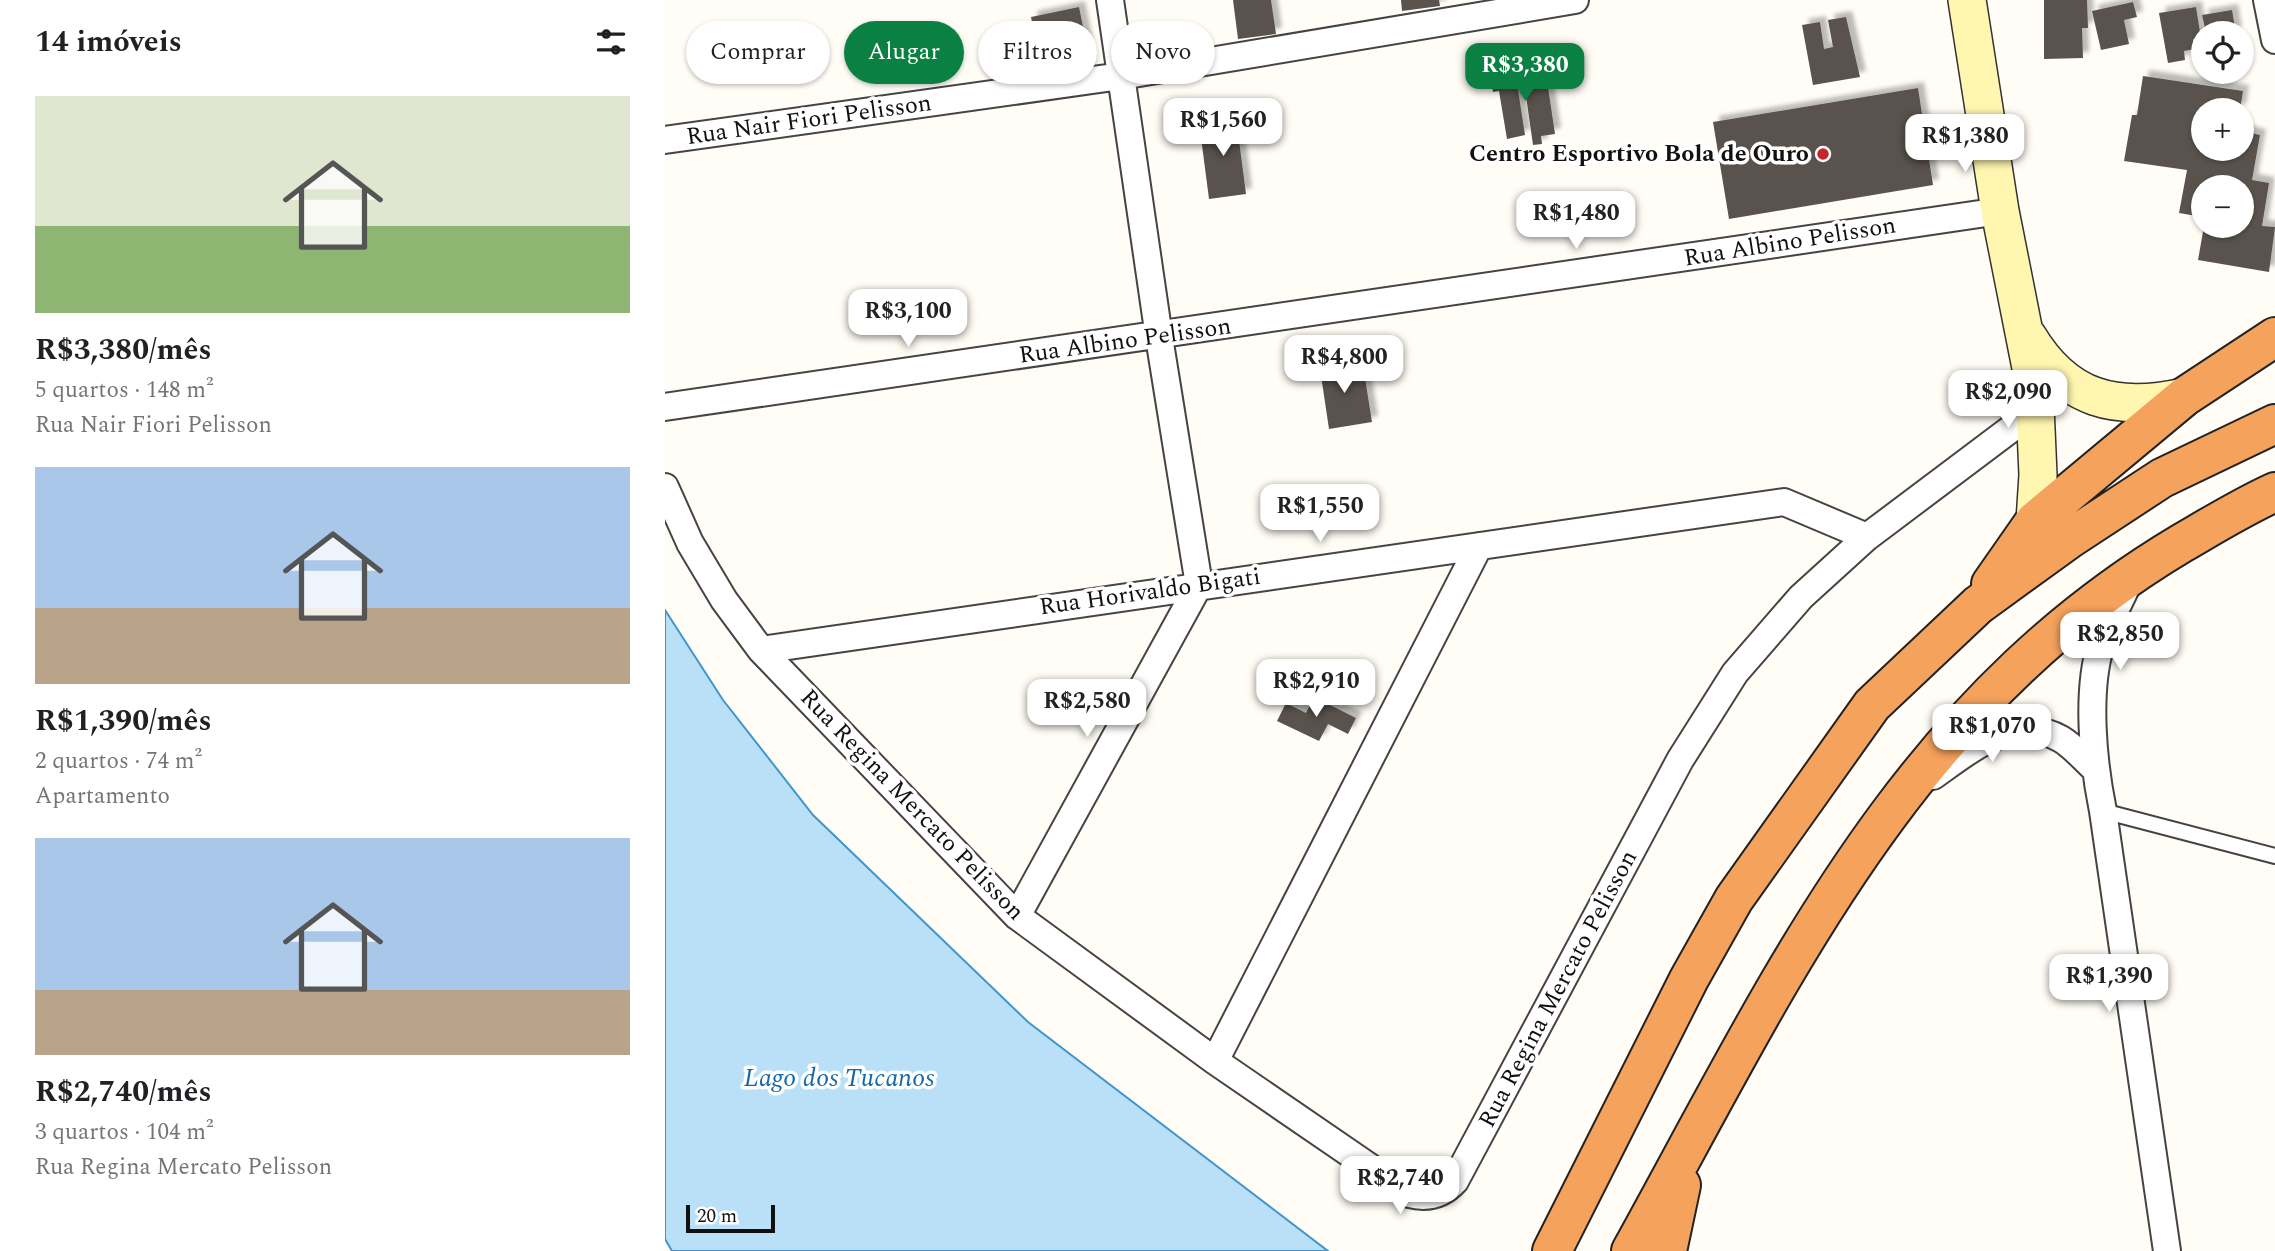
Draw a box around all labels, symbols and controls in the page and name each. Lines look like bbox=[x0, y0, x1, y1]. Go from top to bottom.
text: 14 imóveis bbox=[35, 19, 182, 65]
chip: Comprar bbox=[686, 21, 830, 84]
chip: Alugar bbox=[844, 21, 964, 84]
chip: Filtros bbox=[978, 21, 1097, 84]
chip: Novo bbox=[1111, 21, 1215, 84]
map controls bbox=[2191, 21, 2254, 238]
button: locate bbox=[2191, 21, 2254, 84]
icon: filters bbox=[592, 23, 630, 61]
pin: R$3,380 bbox=[1460, 43, 1590, 103]
text: R$3,380 bbox=[1481, 48, 1569, 83]
street label: Rua Nair Fiori Pelisson bbox=[684, 85, 934, 155]
button: + bbox=[2191, 98, 2254, 161]
pin: R$1,560 bbox=[1158, 99, 1288, 158]
text: R$1,560 bbox=[1179, 103, 1267, 138]
pin: R$1,380 bbox=[1900, 114, 2030, 174]
text: R$1,380 bbox=[1921, 119, 2009, 154]
place label: Centro Esportivo Bola de Ouro bbox=[1469, 136, 1809, 172]
icon: home bbox=[270, 142, 396, 268]
marker: Centro Esportivo Bola de Ouro bbox=[1815, 146, 1831, 162]
button: − bbox=[2191, 175, 2254, 238]
pin: R$1,480 bbox=[1511, 191, 1641, 251]
text: R$1,480 bbox=[1532, 196, 1620, 231]
street label: Rua Albino Pelisson bbox=[1681, 207, 1899, 277]
pin: R$3,100 bbox=[843, 290, 973, 349]
text: R$3,100 bbox=[864, 294, 952, 329]
street label: Rua Albino Pelisson bbox=[1016, 308, 1234, 374]
text: R$3,380/mês bbox=[35, 327, 212, 373]
pin: R$4,800 bbox=[1279, 336, 1409, 395]
text: R$4,800 bbox=[1300, 340, 1388, 375]
pin: R$2,090 bbox=[1943, 370, 2073, 430]
text: 5 quartos · 148 m² bbox=[35, 373, 213, 408]
text: R$2,090 bbox=[1964, 375, 2052, 410]
text: Rua Nair Fiori Pelisson bbox=[35, 408, 272, 443]
pin: R$1,550 bbox=[1255, 484, 1385, 544]
text: R$1,550 bbox=[1276, 489, 1364, 524]
icon: home bbox=[270, 513, 396, 639]
street label: Rua Horivaldo Bigati bbox=[1037, 559, 1263, 625]
pin: R$2,850 bbox=[2055, 612, 2185, 672]
text: R$2,850 bbox=[2076, 617, 2164, 652]
pin: R$2,910 bbox=[1251, 660, 1381, 719]
text: R$2,910 bbox=[1272, 664, 1360, 699]
pin: R$2,580 bbox=[1022, 680, 1152, 739]
street label: Rua Regina Mercato Pelisson bbox=[791, 681, 1033, 929]
text: R$2,580 bbox=[1043, 684, 1131, 719]
text: R$1,390/mês bbox=[35, 698, 212, 744]
pin: R$1,070 bbox=[1927, 704, 2057, 764]
text: R$1,070 bbox=[1948, 709, 2036, 744]
text: 2 quartos · 74 m² bbox=[35, 744, 202, 779]
text: Apartamento bbox=[35, 779, 170, 814]
street label: Rua Regina Mercato Pelisson bbox=[1469, 844, 1647, 1134]
icon: home bbox=[270, 884, 396, 1010]
pin: R$1,390 bbox=[2044, 954, 2174, 1014]
text: R$1,390 bbox=[2065, 959, 2153, 994]
water label: Lago dos Tucanos bbox=[744, 1058, 934, 1098]
text: R$2,740/mês bbox=[35, 1069, 212, 1115]
text: 3 quartos · 104 m² bbox=[35, 1115, 213, 1150]
text: Rua Regina Mercato Pelisson bbox=[35, 1150, 332, 1185]
pin: R$2,740 bbox=[1335, 1156, 1465, 1216]
text: R$2,740 bbox=[1356, 1161, 1444, 1196]
scale bar bbox=[686, 1202, 775, 1234]
text: 20 m bbox=[697, 1202, 737, 1231]

